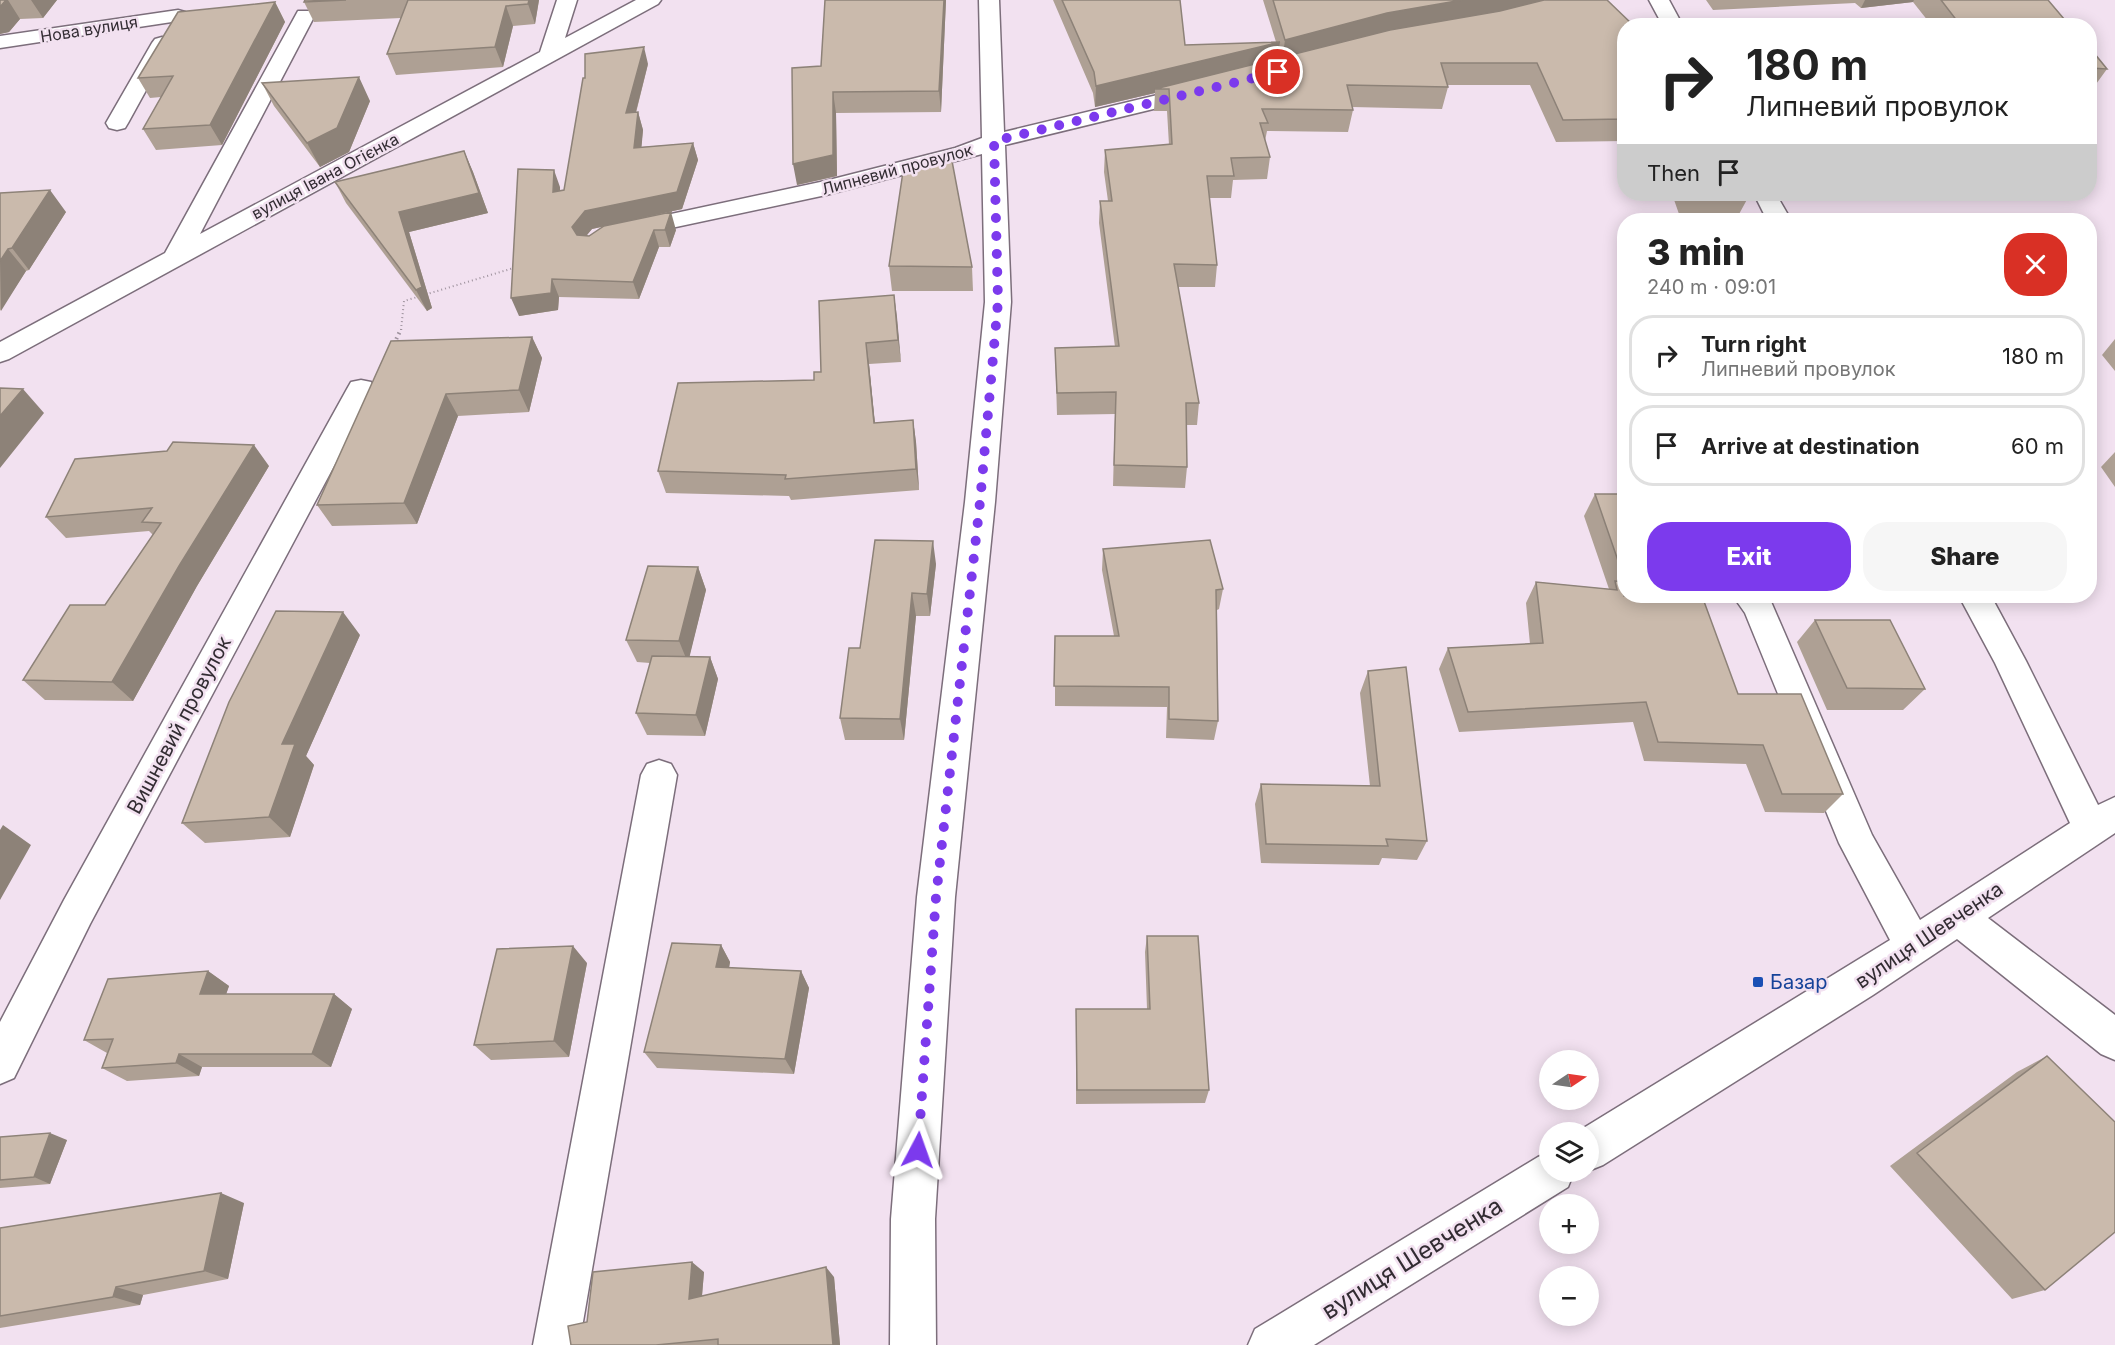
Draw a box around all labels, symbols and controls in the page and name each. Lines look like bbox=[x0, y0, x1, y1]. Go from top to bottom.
street label: Нова вулиця bbox=[39, 11, 139, 47]
text: 180 m bbox=[1746, 39, 1868, 90]
icon: right bbox=[1647, 42, 1725, 120]
pin bbox=[1252, 46, 1303, 97]
icon: arrive bbox=[1261, 55, 1294, 88]
text: Липневий провулок bbox=[1746, 90, 2009, 123]
street label: вулиця Івана Огієнка bbox=[248, 129, 402, 223]
street label: Липневий провулок bbox=[819, 139, 975, 199]
icon: arrive bbox=[1712, 156, 1745, 189]
text: Then bbox=[1647, 160, 1700, 186]
text: 3 min bbox=[1647, 230, 1745, 274]
button: close bbox=[2004, 233, 2067, 296]
text: 240 m · 09:01 bbox=[1647, 275, 1776, 299]
text: Turn right bbox=[1701, 331, 1807, 357]
icon: right bbox=[1650, 339, 1683, 372]
text: 180 m bbox=[2002, 343, 2064, 369]
text: Липневий провулок bbox=[1701, 357, 1896, 381]
icon: arrive bbox=[1650, 429, 1683, 462]
text: Arrive at destination bbox=[1701, 433, 1920, 459]
text: 60 m bbox=[2011, 433, 2064, 459]
button: Exit bbox=[1647, 522, 1851, 591]
button: Share bbox=[1863, 522, 2067, 591]
street label: Вишневий провулок bbox=[122, 632, 236, 818]
street label: вулиця Шевченка bbox=[1851, 877, 2007, 993]
place label: Базар bbox=[1770, 970, 1828, 994]
marker: Базар bbox=[1751, 975, 1765, 989]
north arrow bbox=[1539, 1050, 1599, 1110]
map controls bbox=[1539, 1050, 1599, 1326]
position arrow bbox=[886, 1118, 950, 1182]
button: layers bbox=[1539, 1122, 1599, 1182]
street label: вулиця Шевченка bbox=[1316, 1191, 1508, 1325]
button: + bbox=[1539, 1194, 1599, 1254]
button: − bbox=[1539, 1266, 1599, 1326]

